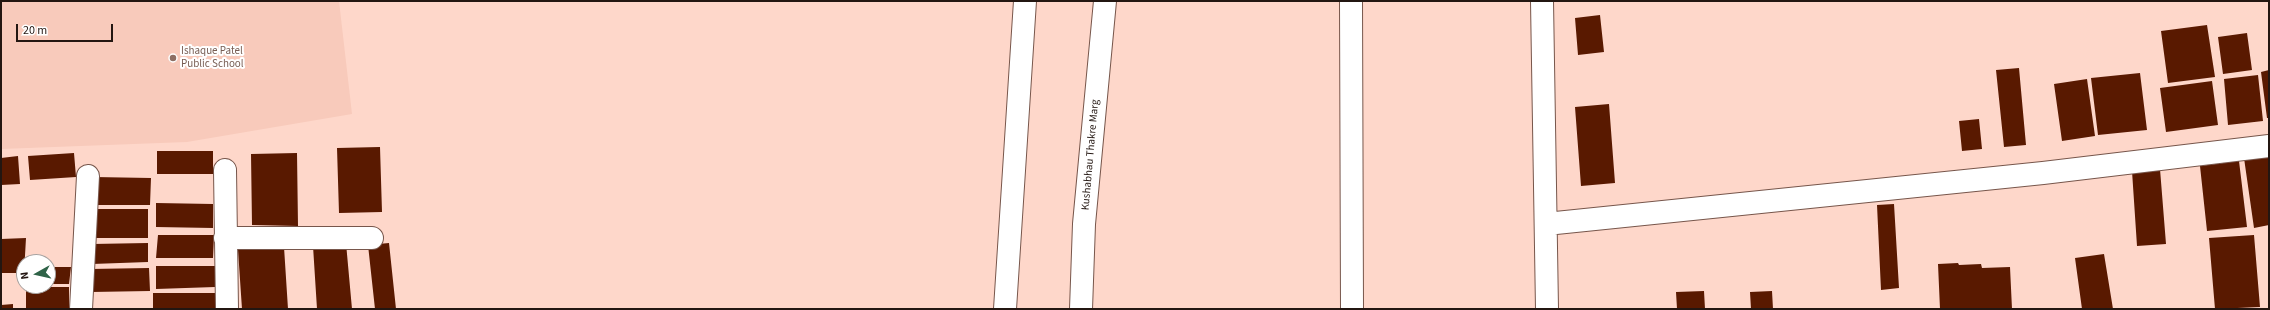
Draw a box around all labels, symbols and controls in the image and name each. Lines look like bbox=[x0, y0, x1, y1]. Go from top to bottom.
scale bar bbox=[18, 16, 115, 42]
text: 20 m bbox=[23, 22, 47, 39]
place label: Ishaque Patel Public School bbox=[181, 45, 244, 71]
marker: Ishaque Patel Public School bbox=[168, 53, 178, 63]
street label: Kushabhau Thakre Marg bbox=[1080, 99, 1102, 211]
north arrow bbox=[16, 254, 56, 294]
text: N bbox=[17, 271, 33, 280]

